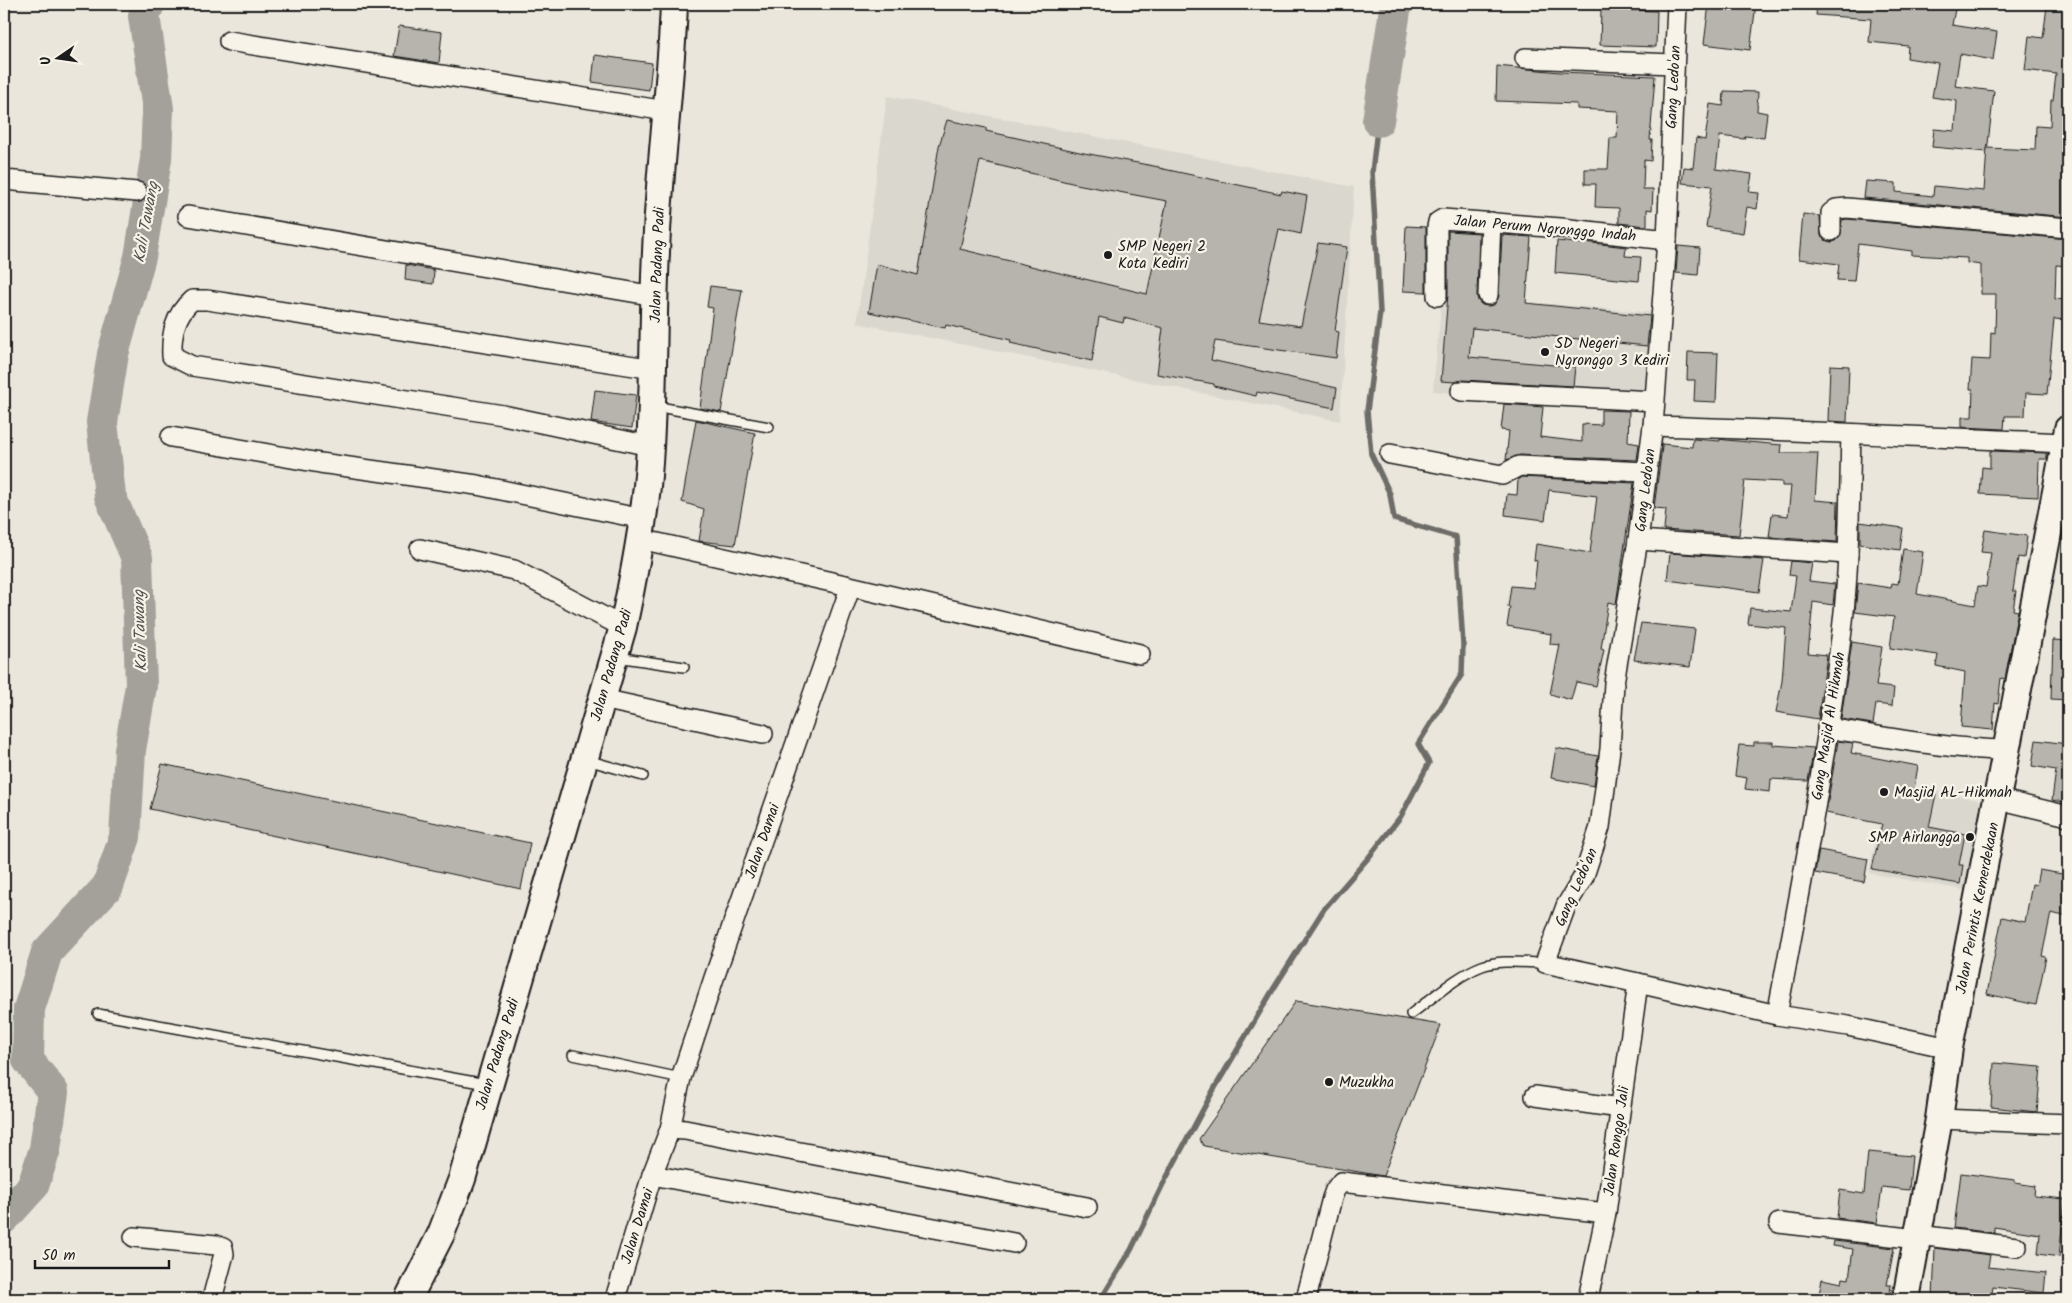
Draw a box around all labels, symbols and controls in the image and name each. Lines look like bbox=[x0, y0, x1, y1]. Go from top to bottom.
north arrow bbox=[32, 32, 82, 82]
street label: Gang Ledo'an bbox=[1660, 45, 1688, 130]
text: U bbox=[35, 54, 58, 67]
water label: Kali Tawang bbox=[127, 179, 166, 265]
street label: Jalan Padang Padi bbox=[644, 205, 672, 323]
street label: Jalan Perum Ngronggo Indah bbox=[1453, 209, 1637, 249]
place label: SMP Negeri 2 Kota Kediri bbox=[1118, 235, 1206, 276]
marker: SMP Negeri 2 Kota Kediri bbox=[1102, 249, 1114, 261]
place label: SD Negeri Ngronggo 3 Kediri bbox=[1555, 332, 1670, 373]
marker: SD Negeri Ngronggo 3 Kediri bbox=[1539, 346, 1551, 358]
street label: Gang Ledo'an bbox=[1629, 447, 1663, 533]
water label: Kali Tawang bbox=[127, 588, 154, 672]
street label: Jalan Padang Padi bbox=[584, 605, 640, 724]
street label: Gang Masjid Al Hikmah bbox=[1805, 650, 1853, 802]
place label: Masjid AL-Hikmah bbox=[1894, 781, 2012, 805]
marker: Masjid AL-Hikmah bbox=[1878, 786, 1890, 798]
street label: Jalan Damai bbox=[739, 799, 787, 882]
street label: Jalan Perintis Kemerdekaan bbox=[1950, 820, 2006, 996]
place label: SMP Airlangga bbox=[1868, 826, 1960, 850]
marker: SMP Airlangga bbox=[1964, 831, 1976, 843]
street label: Gang Ledo'an bbox=[1549, 844, 1605, 931]
street label: Jalan Padang Padi bbox=[470, 994, 527, 1113]
place label: Muzukha bbox=[1339, 1071, 1394, 1095]
marker: Muzukha bbox=[1323, 1076, 1335, 1088]
street label: Jalan Ronggo Jali bbox=[1597, 1083, 1637, 1198]
street label: Jalan Damai bbox=[615, 1184, 661, 1267]
scale bar bbox=[35, 1238, 169, 1270]
text: 50 m bbox=[42, 1244, 76, 1268]

